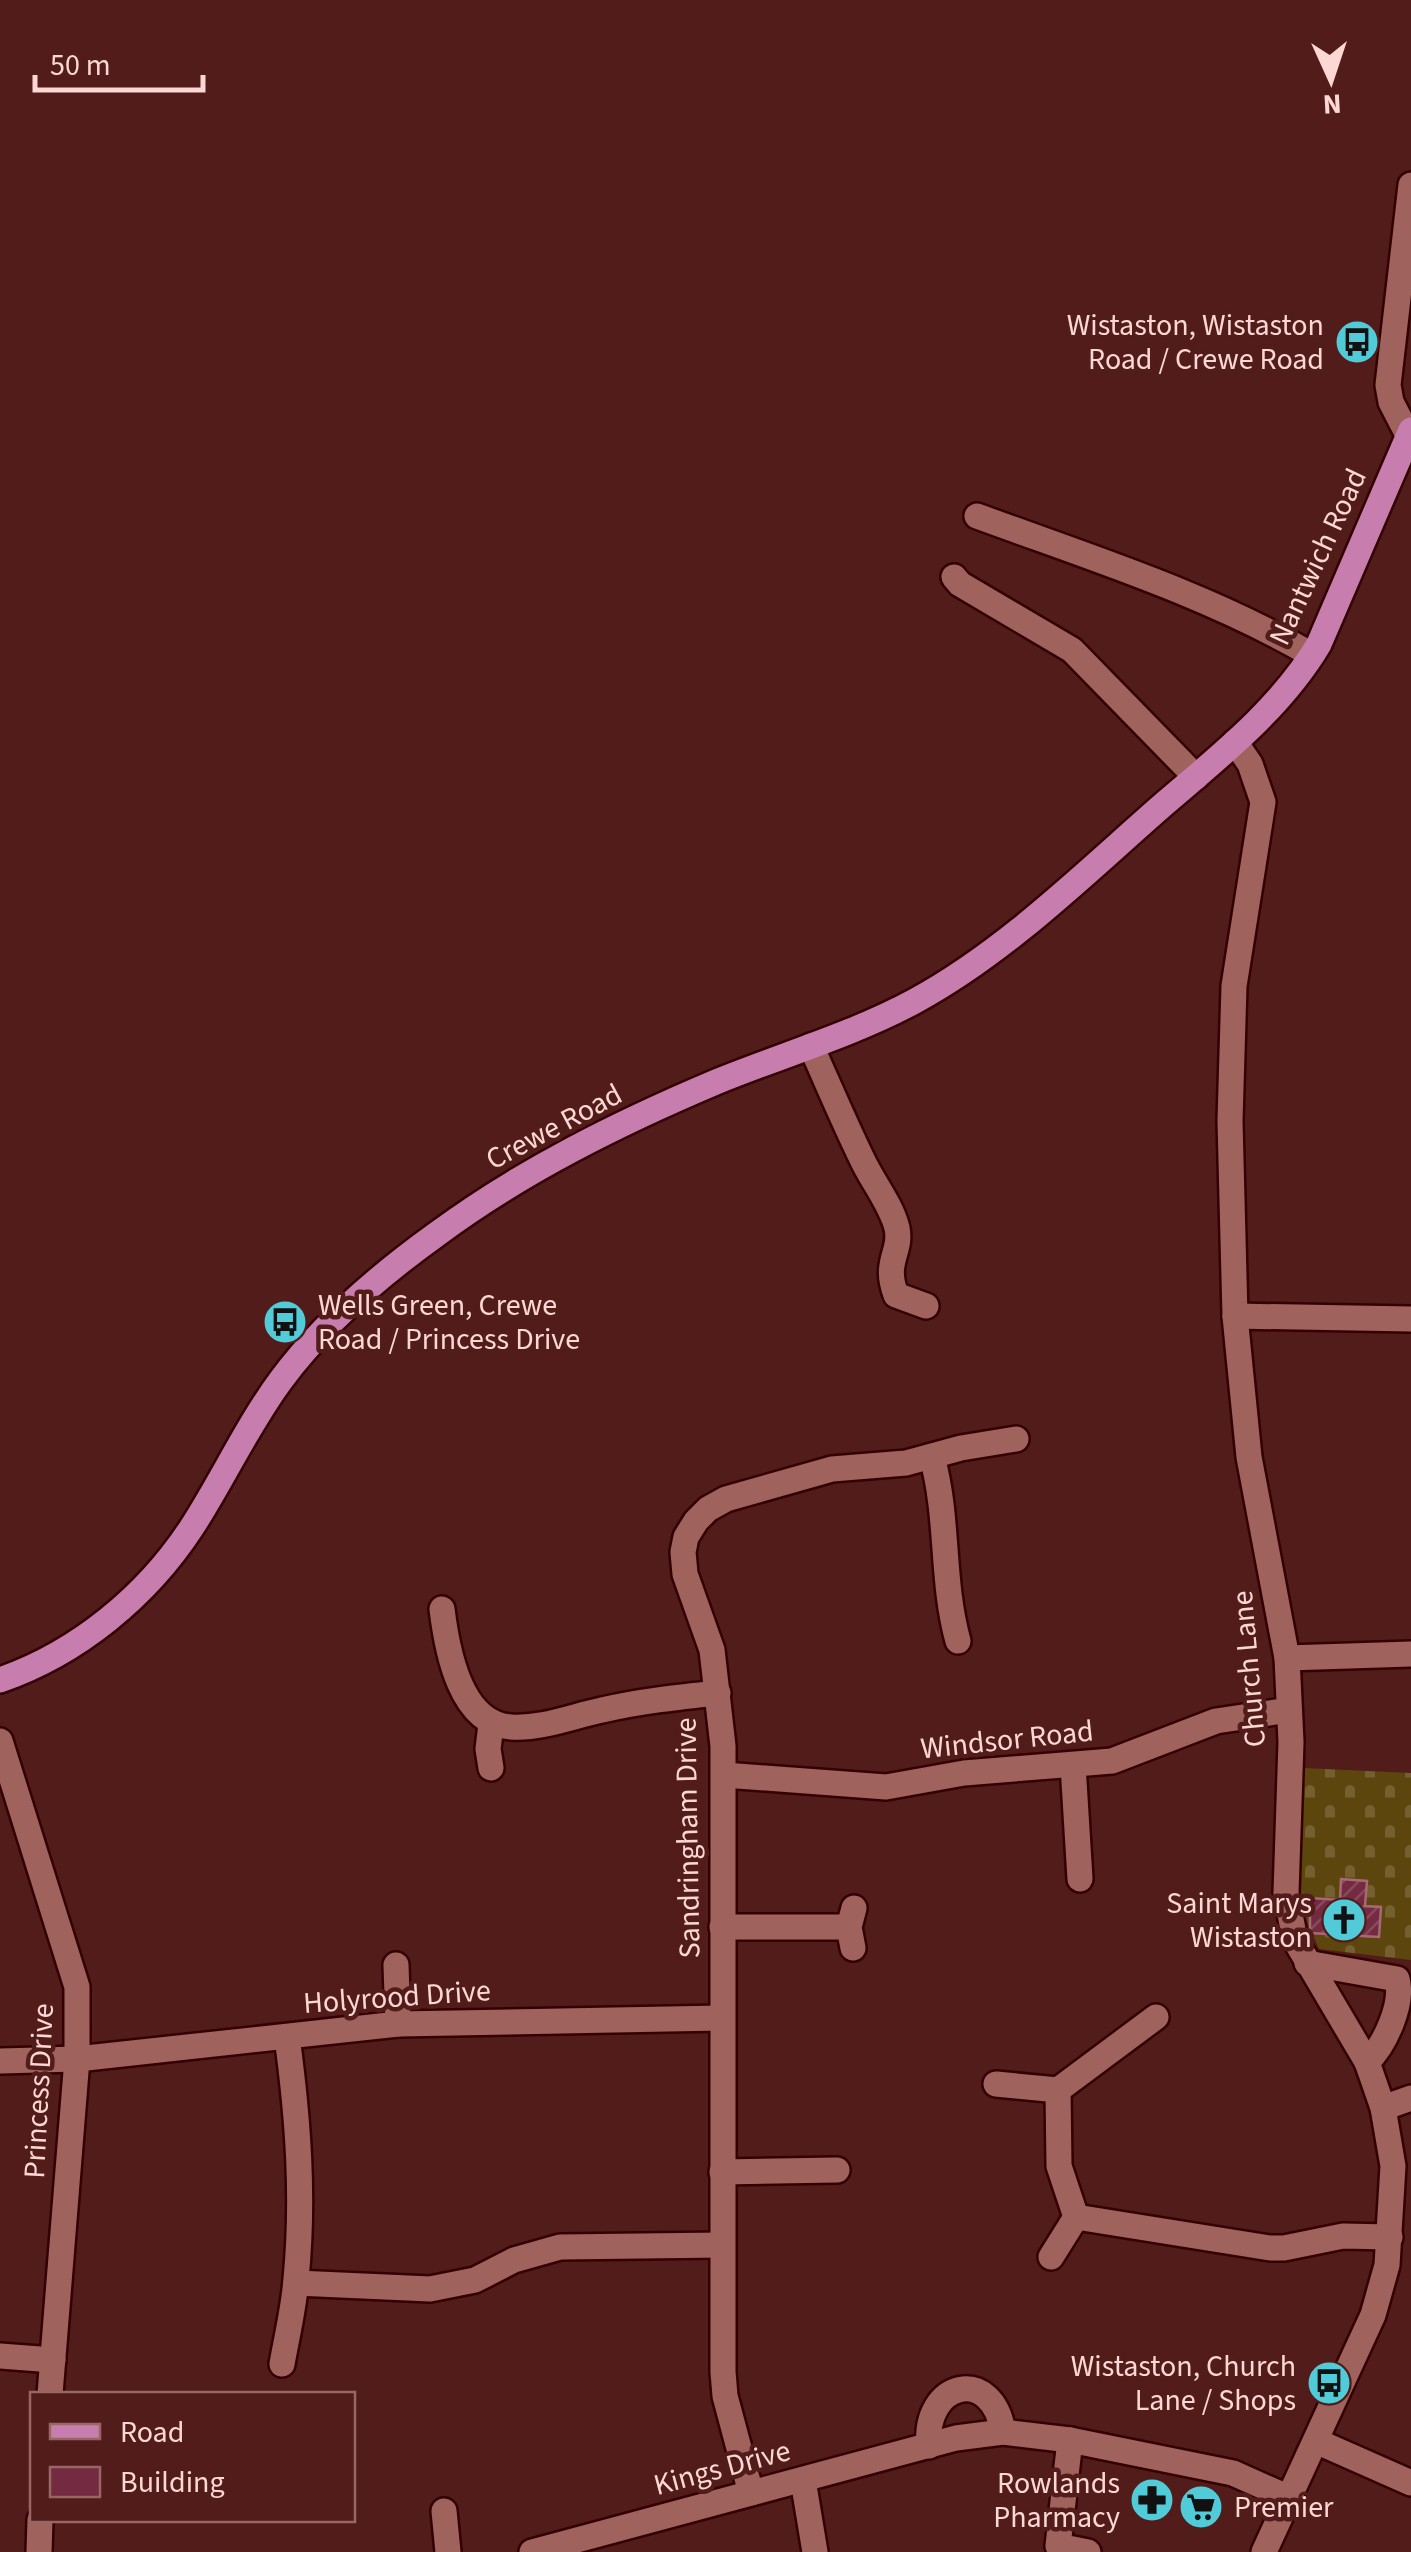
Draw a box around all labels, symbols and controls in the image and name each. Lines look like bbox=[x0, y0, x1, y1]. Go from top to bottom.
scale bar bbox=[35, 30, 202, 92]
north arrow bbox=[1281, 30, 1381, 130]
text: 50 m bbox=[50, 44, 111, 87]
text: N bbox=[1322, 84, 1343, 124]
place label: Wistaston, Wistaston Road / Crewe Road bbox=[1067, 304, 1324, 381]
bus stop icon: Wistaston, Wistaston Road / Crewe Road bbox=[1334, 319, 1380, 365]
street label: Nantwich Road bbox=[1258, 462, 1378, 652]
street label: Crewe Road bbox=[478, 1073, 630, 1181]
place label: Wells Green, Crewe Road / Princess Drive bbox=[318, 1284, 580, 1361]
bus stop icon: Wells Green, Crewe Road / Princess Drive bbox=[262, 1299, 308, 1345]
street label: Church Lane bbox=[1221, 1589, 1277, 1749]
street label: Windsor Road bbox=[918, 1710, 1096, 1770]
street label: Sandringham Drive bbox=[664, 1717, 712, 1959]
place label: Saint Marys Wistaston bbox=[1166, 1882, 1312, 1959]
church icon: Saint Marys Wistaston bbox=[1321, 1897, 1367, 1943]
street label: Holyrood Drive bbox=[302, 1969, 492, 2025]
street label: Princess Drive bbox=[13, 2002, 65, 2180]
place label: Wistaston, Church Lane / Shops bbox=[1071, 2345, 1296, 2422]
bus stop icon: Wistaston, Church Lane / Shops bbox=[1306, 2360, 1352, 2406]
legend bbox=[30, 2392, 355, 2522]
text: Road bbox=[120, 2411, 184, 2454]
street label: Kings Drive bbox=[649, 2429, 795, 2507]
text: Building bbox=[120, 2461, 225, 2504]
place label: Rowlands Pharmacy bbox=[993, 2462, 1120, 2539]
pharmacy icon: Rowlands Pharmacy bbox=[1129, 2477, 1175, 2523]
supermarket icon: Premier bbox=[1178, 2484, 1224, 2530]
place label: Premier bbox=[1234, 2486, 1334, 2529]

